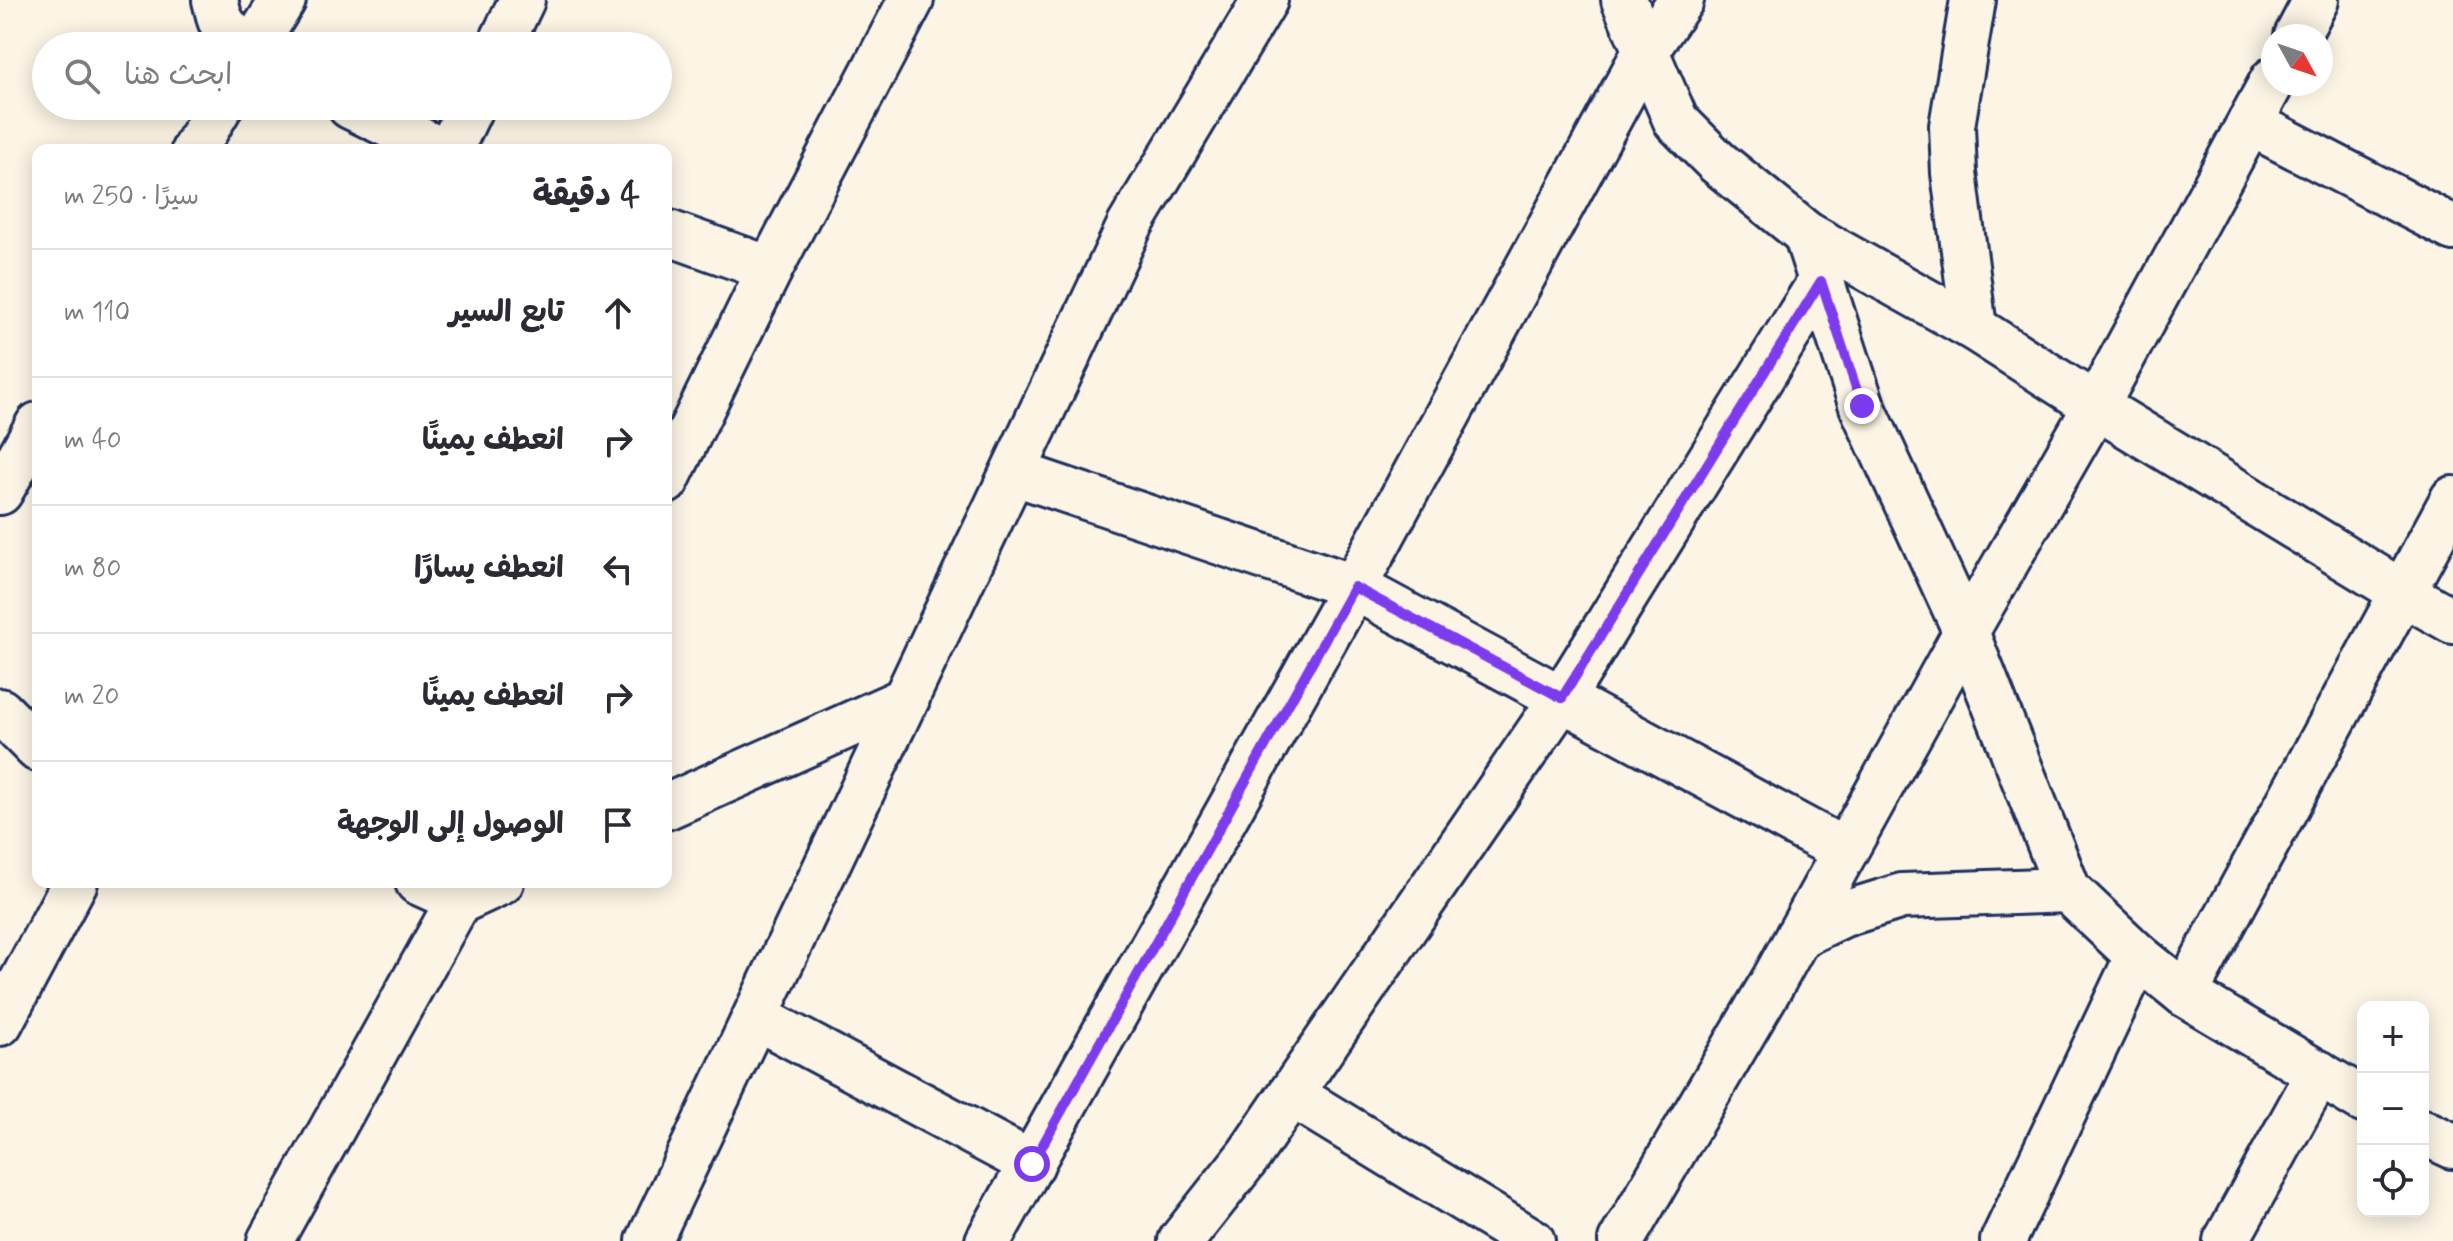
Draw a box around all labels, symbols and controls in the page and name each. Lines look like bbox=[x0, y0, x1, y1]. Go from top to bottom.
north arrow bbox=[2261, 24, 2333, 96]
search box bbox=[32, 32, 672, 120]
icon: search bbox=[60, 54, 104, 98]
text: ابحث هنا bbox=[124, 56, 232, 95]
text: 4 دقيقة bbox=[533, 173, 640, 218]
text: سيرًا · 250 m bbox=[64, 180, 199, 214]
icon: ahead bbox=[596, 291, 640, 335]
text: تابع السير bbox=[449, 293, 564, 332]
text: 110 m bbox=[64, 296, 130, 330]
route end bbox=[1844, 388, 1880, 424]
icon: right bbox=[596, 419, 640, 463]
text: انعطف يمينًا bbox=[422, 421, 564, 460]
text: 40 m bbox=[64, 424, 122, 458]
icon: left bbox=[596, 547, 640, 591]
text: انعطف يسارًا bbox=[414, 549, 564, 588]
text: 80 m bbox=[64, 552, 121, 586]
icon: right bbox=[596, 675, 640, 719]
text: انعطف يمينًا bbox=[422, 677, 564, 716]
text: 20 m bbox=[64, 680, 119, 714]
icon: arrive bbox=[596, 803, 640, 847]
text: الوصول إلى الوجهة bbox=[337, 805, 564, 844]
map controls bbox=[2357, 1001, 2429, 1217]
button: + bbox=[2357, 1001, 2429, 1073]
button: − bbox=[2357, 1073, 2429, 1145]
button: locate bbox=[2357, 1145, 2429, 1217]
route start bbox=[1014, 1146, 1050, 1182]

